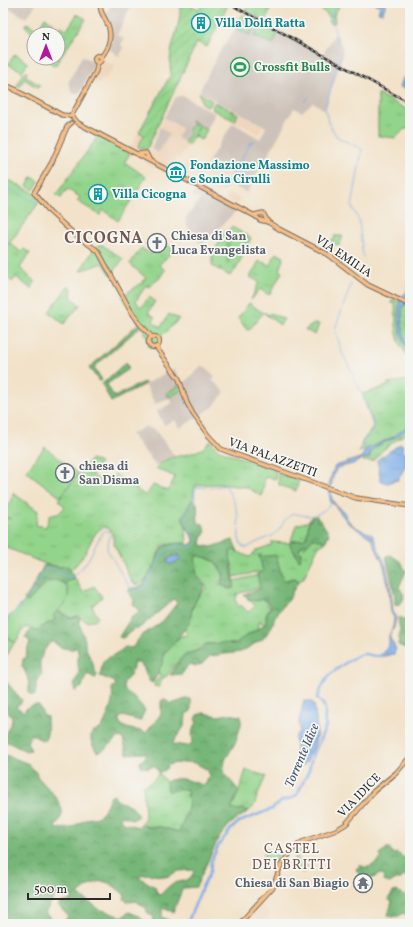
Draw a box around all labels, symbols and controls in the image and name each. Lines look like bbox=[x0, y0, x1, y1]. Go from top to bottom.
building icon: Villa Dolfi Ratta bbox=[190, 12, 212, 34]
place label: Villa Dolfi Ratta bbox=[215, 16, 306, 32]
north arrow bbox=[26, 26, 66, 66]
text: N bbox=[42, 30, 50, 45]
sports icon: Crossfit Bulls bbox=[229, 56, 251, 78]
place label: Crossfit Bulls bbox=[254, 60, 330, 76]
place label: Fondazione Massimo e Sonia Cirulli bbox=[190, 158, 310, 188]
museum icon: Fondazione Massimo e Sonia Cirulli bbox=[165, 161, 187, 183]
building icon: Villa Cicogna bbox=[87, 183, 109, 205]
place label: Villa Cicogna bbox=[112, 187, 187, 203]
district label: CICOGNA bbox=[64, 228, 144, 250]
place label: Chiesa di San Luca Evangelista bbox=[171, 229, 267, 259]
church icon: Chiesa di San Luca Evangelista bbox=[146, 232, 168, 254]
street label: VIA EMILIA bbox=[312, 232, 375, 282]
street label: VIA PALAZZETTI bbox=[226, 434, 319, 481]
place label: chiesa di San Disma bbox=[79, 459, 140, 489]
church icon: chiesa di San Disma bbox=[54, 462, 76, 484]
water label: Torrente Idice bbox=[281, 721, 324, 791]
street label: VIA IDICE bbox=[335, 770, 385, 821]
district label: CASTEL DEI BRITTI bbox=[252, 840, 332, 875]
temple icon: Chiesa di San Biagio bbox=[352, 872, 374, 894]
scale bar bbox=[28, 875, 110, 901]
place label: Chiesa di San Biagio bbox=[235, 876, 349, 892]
text: 500 m bbox=[34, 882, 68, 898]

